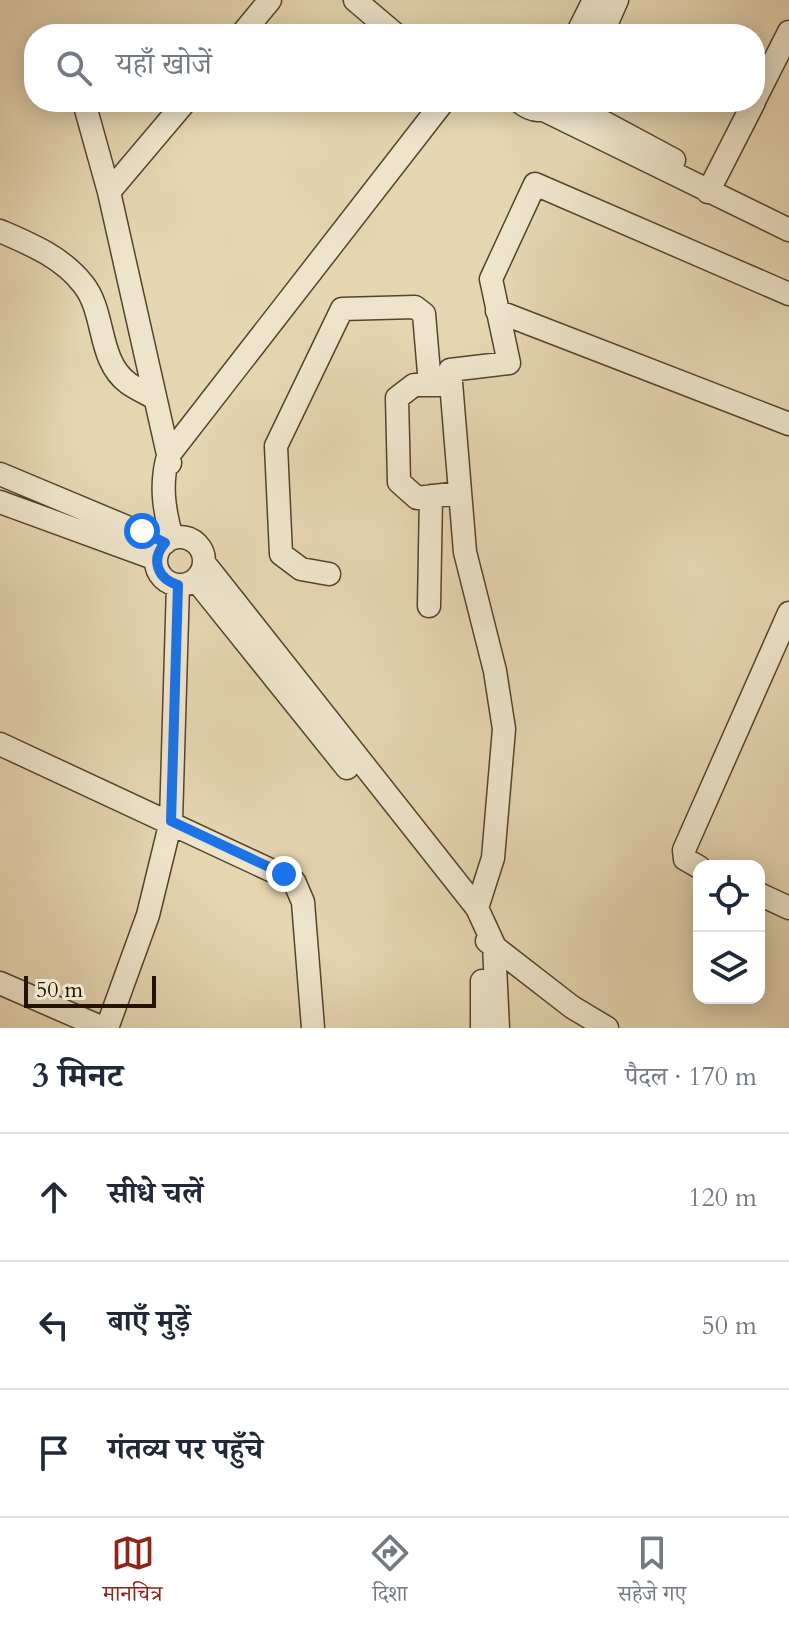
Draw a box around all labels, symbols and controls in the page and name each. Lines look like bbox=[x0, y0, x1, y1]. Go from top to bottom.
search box bbox=[24, 24, 765, 112]
text: यहाँ खोजें bbox=[116, 44, 212, 85]
icon: search bbox=[52, 46, 96, 90]
route start bbox=[124, 513, 160, 549]
route end bbox=[266, 856, 302, 892]
map controls bbox=[693, 860, 765, 1004]
button: locate bbox=[693, 860, 765, 932]
button: layers bbox=[693, 932, 765, 1004]
scale bar bbox=[24, 972, 156, 1008]
text: 50 m bbox=[36, 975, 83, 1005]
text: 3 मिनट bbox=[32, 1053, 123, 1099]
text: पैदल · 170 m bbox=[625, 1059, 757, 1094]
text: सीधे चलें bbox=[108, 1173, 203, 1214]
icon: ahead bbox=[32, 1175, 76, 1219]
text: 120 m bbox=[688, 1180, 757, 1215]
text: बाएँ मुड़ें bbox=[108, 1301, 190, 1342]
icon: left bbox=[32, 1303, 76, 1347]
text: 50 m bbox=[701, 1308, 757, 1343]
text: गंतव्य पर पहुँचे bbox=[108, 1429, 263, 1470]
icon: arrive bbox=[32, 1431, 76, 1475]
tab: मानचित्र bbox=[103, 1531, 162, 1615]
tab: दिशा bbox=[368, 1531, 412, 1615]
tab: सहेजे गए bbox=[618, 1531, 686, 1615]

